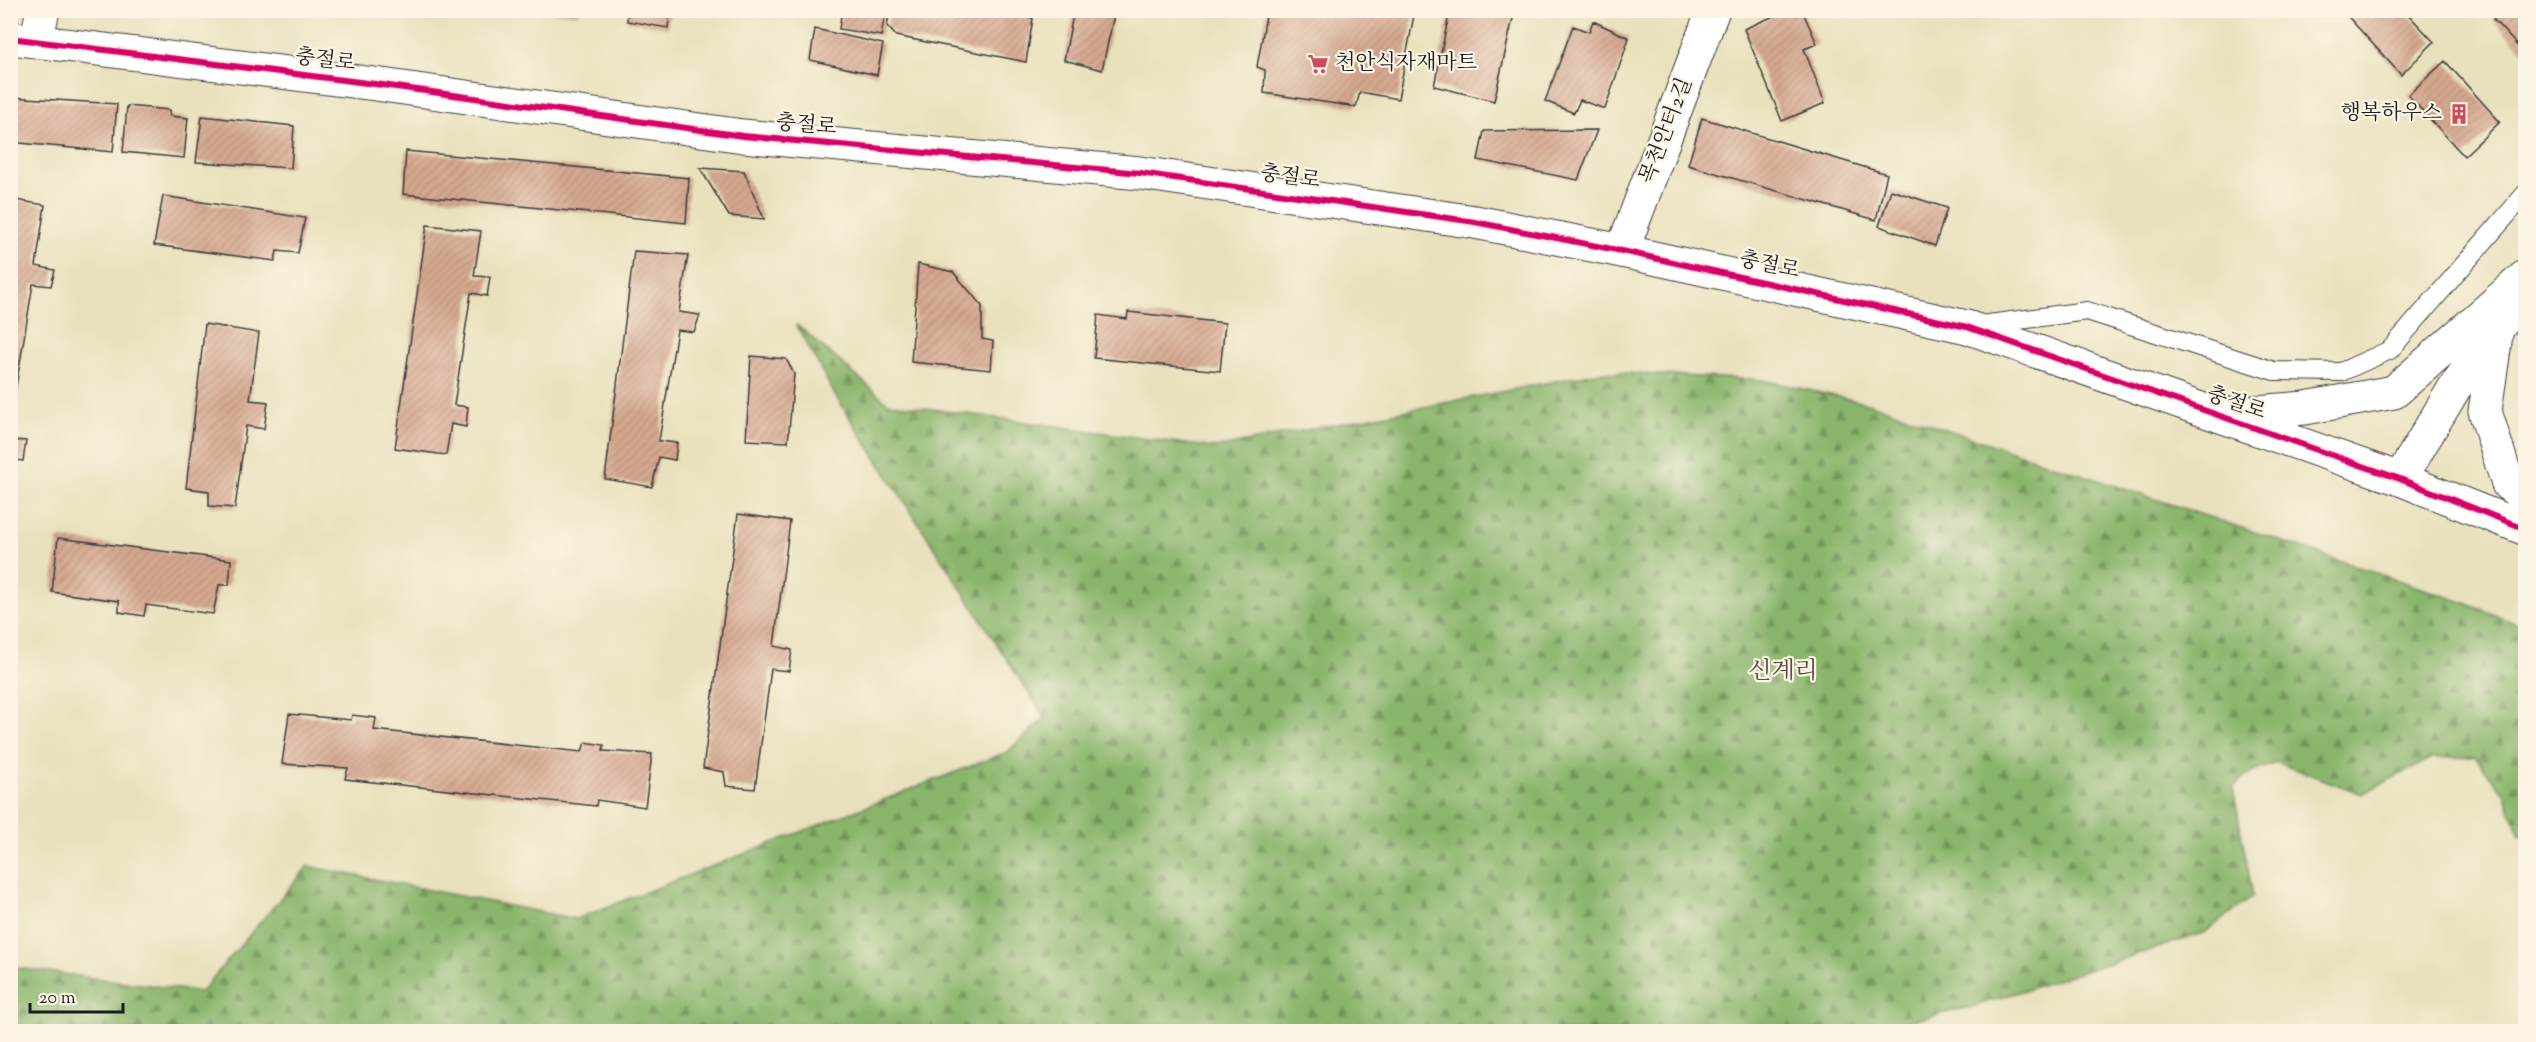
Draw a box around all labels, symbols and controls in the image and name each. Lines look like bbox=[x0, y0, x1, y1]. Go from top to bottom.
street label: 충절로 bbox=[293, 42, 357, 80]
place label: 천안식자재마트 bbox=[1335, 49, 1477, 79]
supermarket icon: 천안식자재마트 bbox=[1306, 52, 1330, 76]
street label: 목천안터2길 bbox=[1633, 74, 1701, 188]
place label: 행복하우스 bbox=[2341, 99, 2442, 129]
building icon: 행복하우스 bbox=[2447, 102, 2471, 126]
street label: 충절로 bbox=[774, 108, 838, 144]
street label: 충절로 bbox=[1258, 159, 1322, 197]
street label: 충절로 bbox=[1736, 245, 1802, 287]
street label: 충절로 bbox=[2202, 380, 2270, 428]
district label: 신계리 bbox=[1748, 655, 1818, 689]
scale bar bbox=[30, 976, 123, 1014]
text: 20 m bbox=[39, 986, 76, 1012]

